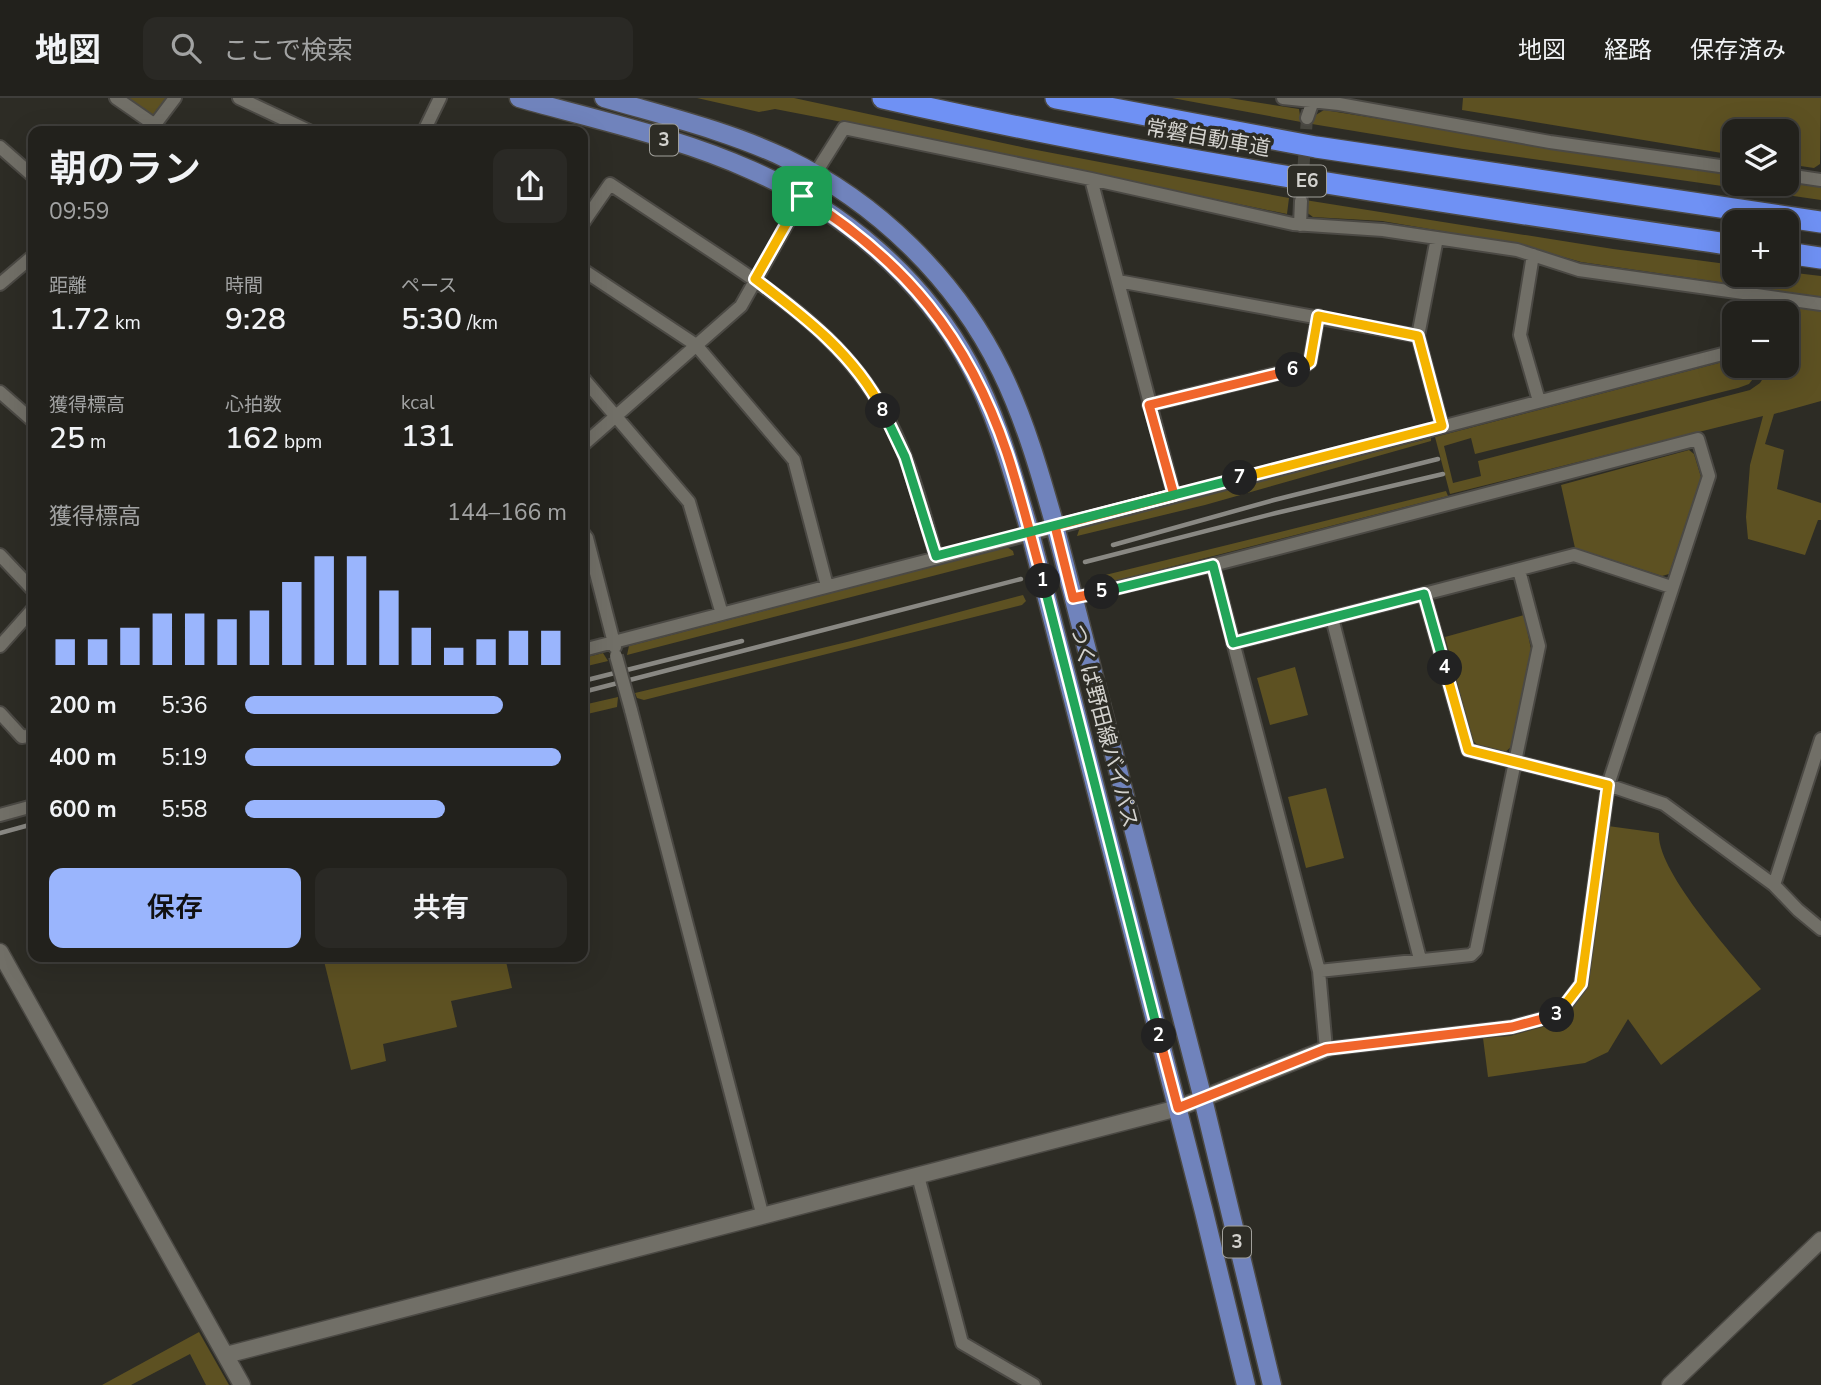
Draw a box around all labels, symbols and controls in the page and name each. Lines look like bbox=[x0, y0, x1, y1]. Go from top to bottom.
search box bbox=[143, 17, 633, 80]
text: 地図 bbox=[35, 28, 101, 73]
icon: search bbox=[167, 29, 205, 67]
text: ここで検索 bbox=[223, 33, 353, 68]
text: 地図 bbox=[1518, 34, 1566, 66]
text: 経路 bbox=[1604, 34, 1652, 66]
text: 保存済み bbox=[1690, 34, 1786, 66]
street label: 常磐自動車道 bbox=[1144, 113, 1272, 163]
map controls bbox=[1722, 119, 1799, 378]
button: layers bbox=[1722, 119, 1799, 196]
road number: 3 bbox=[650, 124, 678, 156]
text: 朝のラン bbox=[49, 144, 201, 195]
button: share bbox=[493, 149, 567, 223]
pin bbox=[772, 166, 832, 226]
road number: E6 bbox=[1288, 166, 1326, 197]
icon: arrive bbox=[783, 177, 821, 215]
text: 09:59 bbox=[49, 196, 109, 227]
button: + bbox=[1722, 210, 1799, 287]
text: 距離 bbox=[49, 273, 87, 299]
text: 時間 bbox=[225, 273, 263, 299]
text: ペース bbox=[401, 273, 457, 299]
text: 1.72 bbox=[49, 299, 110, 340]
text: 9:28 bbox=[225, 299, 286, 340]
text: 5:30 bbox=[401, 299, 462, 340]
button: − bbox=[1722, 301, 1799, 378]
text: km bbox=[110, 310, 141, 336]
text: /km bbox=[462, 310, 498, 336]
pin: 6 bbox=[1276, 352, 1310, 388]
text: 6 bbox=[1287, 356, 1298, 382]
text: kcal bbox=[401, 390, 435, 416]
text: 獲得標高 bbox=[49, 392, 125, 418]
text: 心拍数 bbox=[225, 392, 282, 418]
pin: 8 bbox=[866, 394, 900, 428]
text: 8 bbox=[877, 397, 888, 423]
text: 131 bbox=[401, 416, 455, 457]
text: 25 bbox=[49, 418, 85, 459]
text: 162 bbox=[225, 418, 279, 459]
text: m bbox=[85, 429, 106, 455]
text: bpm bbox=[279, 429, 322, 455]
pin: 7 bbox=[1222, 460, 1258, 496]
text: 7 bbox=[1234, 464, 1245, 490]
text: 144–166 m bbox=[447, 497, 567, 528]
text: 獲得標高 bbox=[49, 501, 141, 532]
pin: 1 bbox=[1026, 564, 1060, 598]
text: 1 bbox=[1037, 567, 1048, 593]
pin: 5 bbox=[1084, 574, 1120, 610]
text: 5 bbox=[1096, 578, 1107, 604]
street label: つくば野田線バイパス bbox=[1063, 621, 1145, 831]
pin: 4 bbox=[1428, 650, 1462, 686]
text: 4 bbox=[1439, 654, 1450, 680]
text: 200 m bbox=[49, 690, 117, 721]
text: 5:36 bbox=[161, 690, 208, 721]
text: 400 m bbox=[49, 742, 117, 773]
text: 5:19 bbox=[161, 742, 208, 773]
text: 600 m bbox=[49, 794, 117, 825]
text: 5:58 bbox=[161, 794, 208, 825]
button: 保存 bbox=[49, 868, 301, 948]
button: 共有 bbox=[315, 868, 567, 948]
pin: 3 bbox=[1540, 998, 1574, 1032]
text: 3 bbox=[1551, 1001, 1562, 1027]
pin: 2 bbox=[1142, 1018, 1176, 1054]
text: 2 bbox=[1153, 1022, 1164, 1048]
road number: 3 bbox=[1223, 1226, 1251, 1258]

